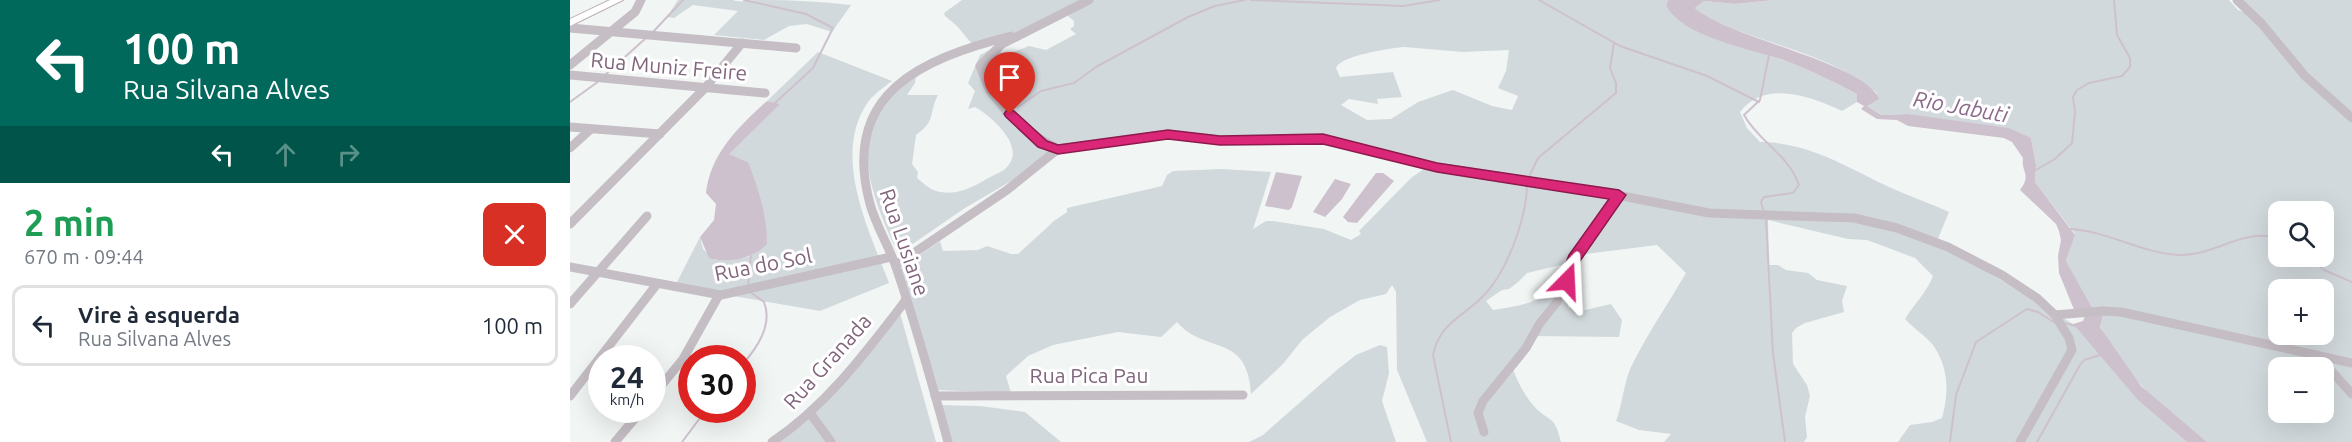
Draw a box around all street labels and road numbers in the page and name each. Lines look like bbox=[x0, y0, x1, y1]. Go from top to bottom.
street label: Rua Muniz Freire bbox=[590, 47, 748, 85]
street label: Rua Lusiane bbox=[875, 185, 935, 299]
street label: Rua do Sol bbox=[712, 243, 814, 285]
street label: Rua Granada bbox=[778, 309, 876, 413]
street label: Rua Pica Pau bbox=[1030, 363, 1148, 387]

